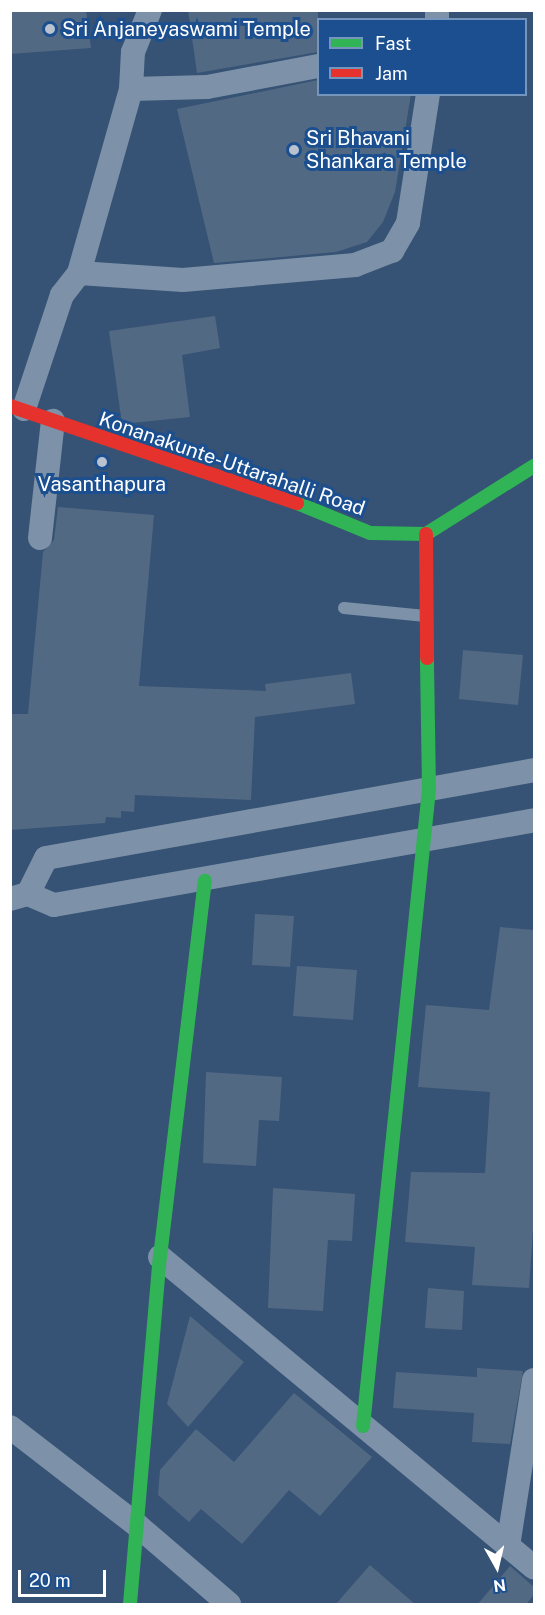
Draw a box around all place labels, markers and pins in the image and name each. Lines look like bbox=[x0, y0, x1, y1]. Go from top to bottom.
place label: Sri Anjaneyaswami Temple bbox=[62, 17, 311, 41]
marker: Sri Anjaneyaswami Temple bbox=[43, 22, 57, 36]
place label: Sri Bhavani Shankara Temple bbox=[306, 126, 467, 173]
marker: Sri Bhavani Shankara Temple bbox=[287, 143, 301, 157]
marker: Vasanthapura bbox=[95, 455, 109, 469]
place label: Vasanthapura bbox=[38, 472, 166, 496]

